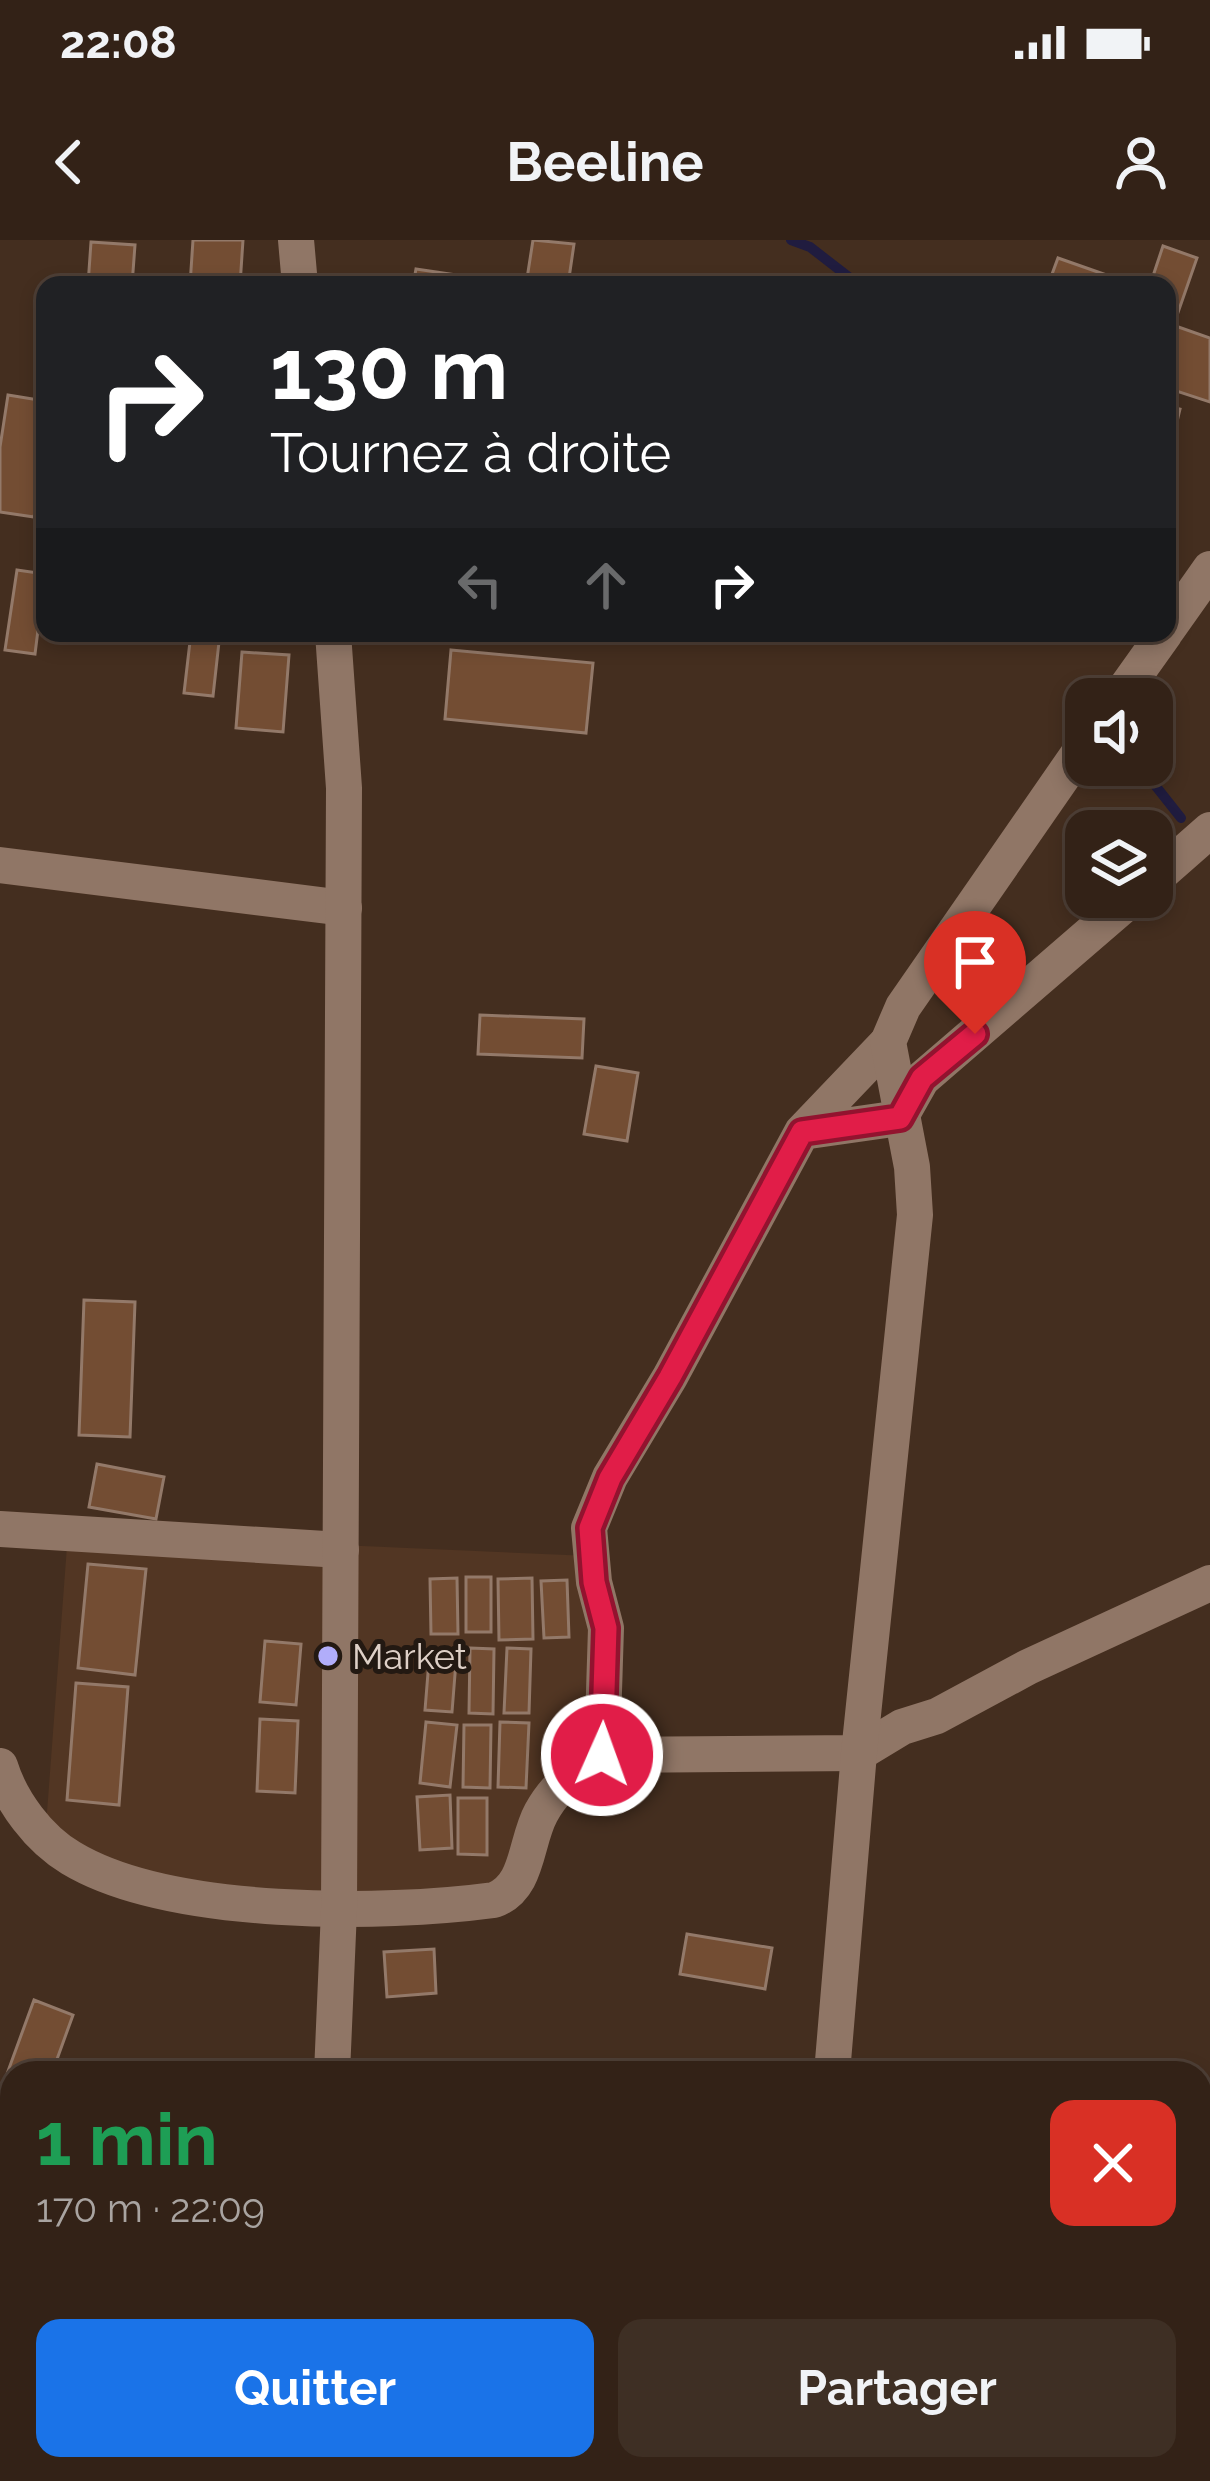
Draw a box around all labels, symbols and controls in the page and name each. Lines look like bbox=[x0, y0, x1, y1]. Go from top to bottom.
text: 22:08 bbox=[60, 16, 177, 69]
icon: back bbox=[36, 129, 102, 195]
icon: person bbox=[1108, 129, 1174, 195]
text: Beeline bbox=[506, 130, 704, 194]
text: 130 m bbox=[270, 320, 508, 419]
icon: right bbox=[72, 324, 228, 480]
text: Tournez à droite bbox=[270, 421, 671, 485]
icon: left bbox=[447, 552, 513, 618]
icon: ahead bbox=[573, 552, 639, 618]
icon: right bbox=[699, 552, 765, 618]
map controls bbox=[1065, 678, 1173, 918]
button: sound bbox=[1065, 678, 1173, 786]
button: layers bbox=[1065, 810, 1173, 918]
pin bbox=[924, 911, 1026, 1034]
icon: arrive bbox=[942, 929, 1008, 995]
place label: Market bbox=[352, 1635, 467, 1677]
marker: Market bbox=[315, 1643, 341, 1669]
position arrow bbox=[539, 1692, 665, 1818]
text: 1 min bbox=[36, 2097, 218, 2182]
button: close bbox=[1050, 2100, 1176, 2226]
text: 170 m · 22:09 bbox=[36, 2185, 265, 2231]
button: Quitter bbox=[36, 2319, 594, 2457]
button: Partager bbox=[618, 2319, 1176, 2457]

